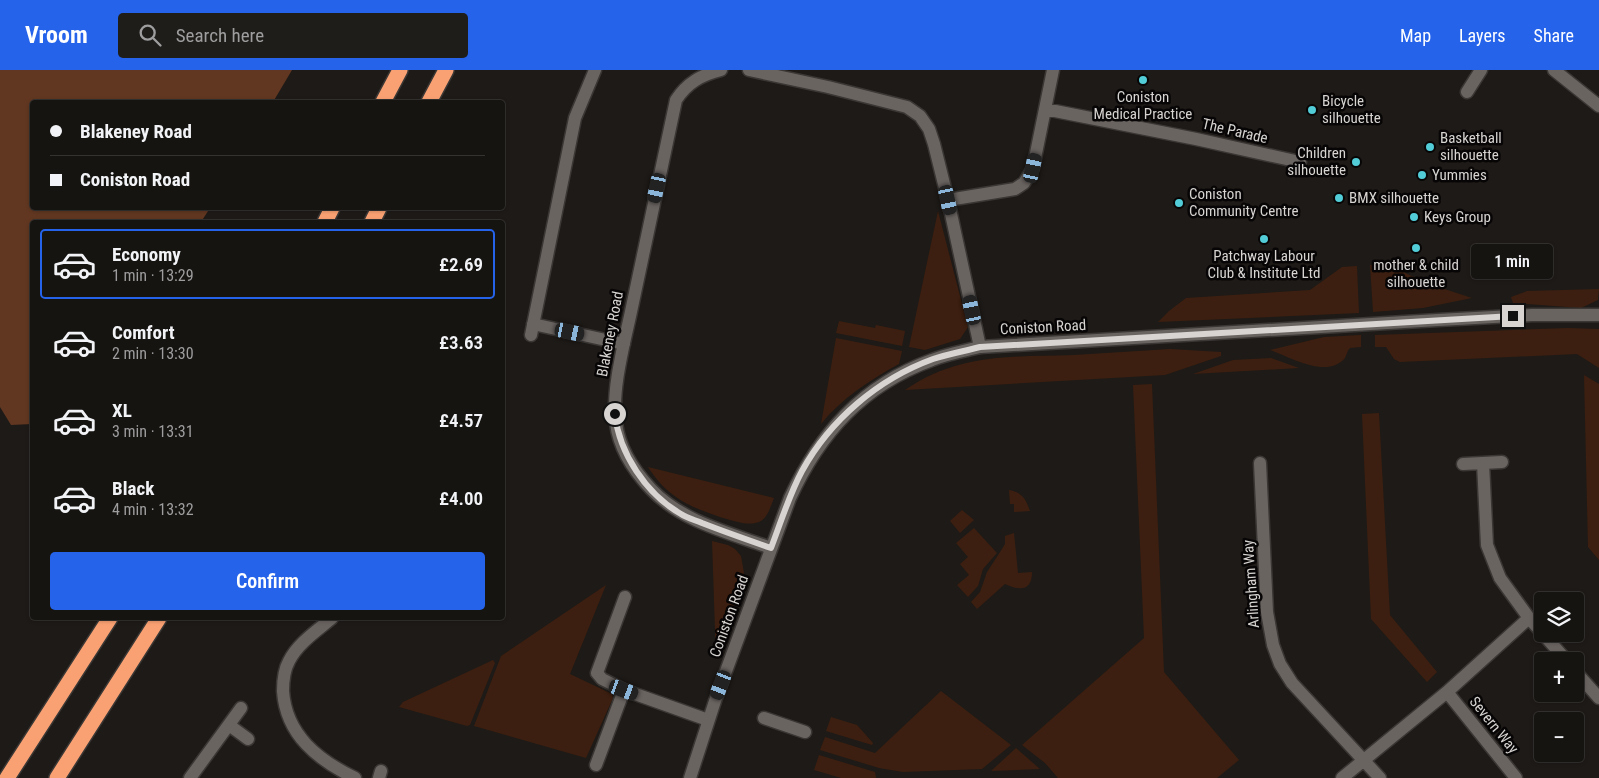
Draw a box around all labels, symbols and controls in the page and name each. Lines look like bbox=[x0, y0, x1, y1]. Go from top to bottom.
search box bbox=[118, 13, 468, 58]
text: Vroom bbox=[25, 21, 88, 49]
icon: search bbox=[136, 21, 164, 49]
text: Search here bbox=[176, 24, 264, 47]
text: Map bbox=[1400, 25, 1431, 46]
text: Layers bbox=[1459, 25, 1506, 46]
text: Share bbox=[1534, 25, 1574, 46]
marker: Coniston Medical Practice bbox=[1137, 74, 1149, 86]
place label: Coniston Medical Practice bbox=[1094, 88, 1192, 123]
place label: Bicycle silhouette bbox=[1322, 92, 1381, 127]
marker: Bicycle silhouette bbox=[1306, 104, 1318, 116]
street label: The Parade bbox=[1200, 115, 1270, 147]
text: Blakeney Road bbox=[80, 120, 192, 143]
place label: Basketball silhouette bbox=[1440, 129, 1502, 164]
marker: Basketball silhouette bbox=[1424, 141, 1436, 153]
place label: Children silhouette bbox=[1287, 144, 1346, 179]
car bbox=[1022, 152, 1043, 184]
marker: Children silhouette bbox=[1350, 156, 1362, 168]
place label: Yummies bbox=[1432, 166, 1487, 184]
text: Coniston Road bbox=[80, 168, 190, 191]
marker: Yummies bbox=[1416, 169, 1428, 181]
car bbox=[646, 172, 667, 204]
car bbox=[937, 184, 958, 216]
place label: Coniston Community Centre bbox=[1189, 185, 1298, 220]
place label: BMX silhouette bbox=[1349, 189, 1439, 207]
marker: BMX silhouette bbox=[1333, 192, 1345, 204]
marker: Coniston Community Centre bbox=[1173, 197, 1185, 209]
place label: Keys Group bbox=[1424, 208, 1491, 226]
marker: Keys Group bbox=[1408, 211, 1420, 223]
marker: Patchway Labour Club & Institute Ltd bbox=[1258, 233, 1270, 245]
icon: car bbox=[52, 242, 97, 287]
marker: mother & child silhouette bbox=[1410, 242, 1422, 254]
text: Economy bbox=[112, 243, 181, 266]
callout: 1 min bbox=[1472, 244, 1554, 278]
place label: Patchway Labour Club & Institute Ltd bbox=[1208, 247, 1321, 282]
text: 1 min bbox=[1494, 252, 1530, 271]
text: £2.69 bbox=[439, 253, 483, 276]
place label: mother & child silhouette bbox=[1373, 256, 1459, 291]
text: 1 min · 13:29 bbox=[112, 266, 194, 285]
street label: Blakeney Road bbox=[593, 290, 627, 378]
car bbox=[961, 294, 982, 326]
route end bbox=[1502, 305, 1524, 327]
street label: Coniston Road bbox=[999, 316, 1087, 338]
icon: car bbox=[52, 320, 97, 365]
text: Comfort bbox=[112, 321, 175, 344]
car bbox=[553, 322, 586, 342]
text: £3.63 bbox=[439, 331, 483, 354]
text: 2 min · 13:30 bbox=[112, 344, 194, 363]
icon: car bbox=[52, 398, 97, 443]
text: XL bbox=[112, 399, 132, 422]
route start bbox=[604, 403, 626, 425]
text: £4.57 bbox=[439, 409, 483, 432]
text: 3 min · 13:31 bbox=[112, 422, 194, 441]
icon: car bbox=[52, 476, 97, 521]
text: Black bbox=[112, 477, 154, 500]
text: £4.00 bbox=[439, 487, 483, 510]
text: 4 min · 13:32 bbox=[112, 500, 194, 519]
street label: Arlingham Way bbox=[1239, 539, 1263, 629]
button: Confirm bbox=[50, 552, 485, 610]
street label: Coniston Road bbox=[706, 572, 752, 660]
map controls bbox=[1534, 592, 1584, 762]
button: layers bbox=[1534, 592, 1584, 642]
button: + bbox=[1534, 652, 1584, 702]
car bbox=[708, 668, 733, 702]
car bbox=[607, 678, 640, 702]
street label: Severn Way bbox=[1466, 693, 1522, 757]
button: − bbox=[1534, 712, 1584, 762]

